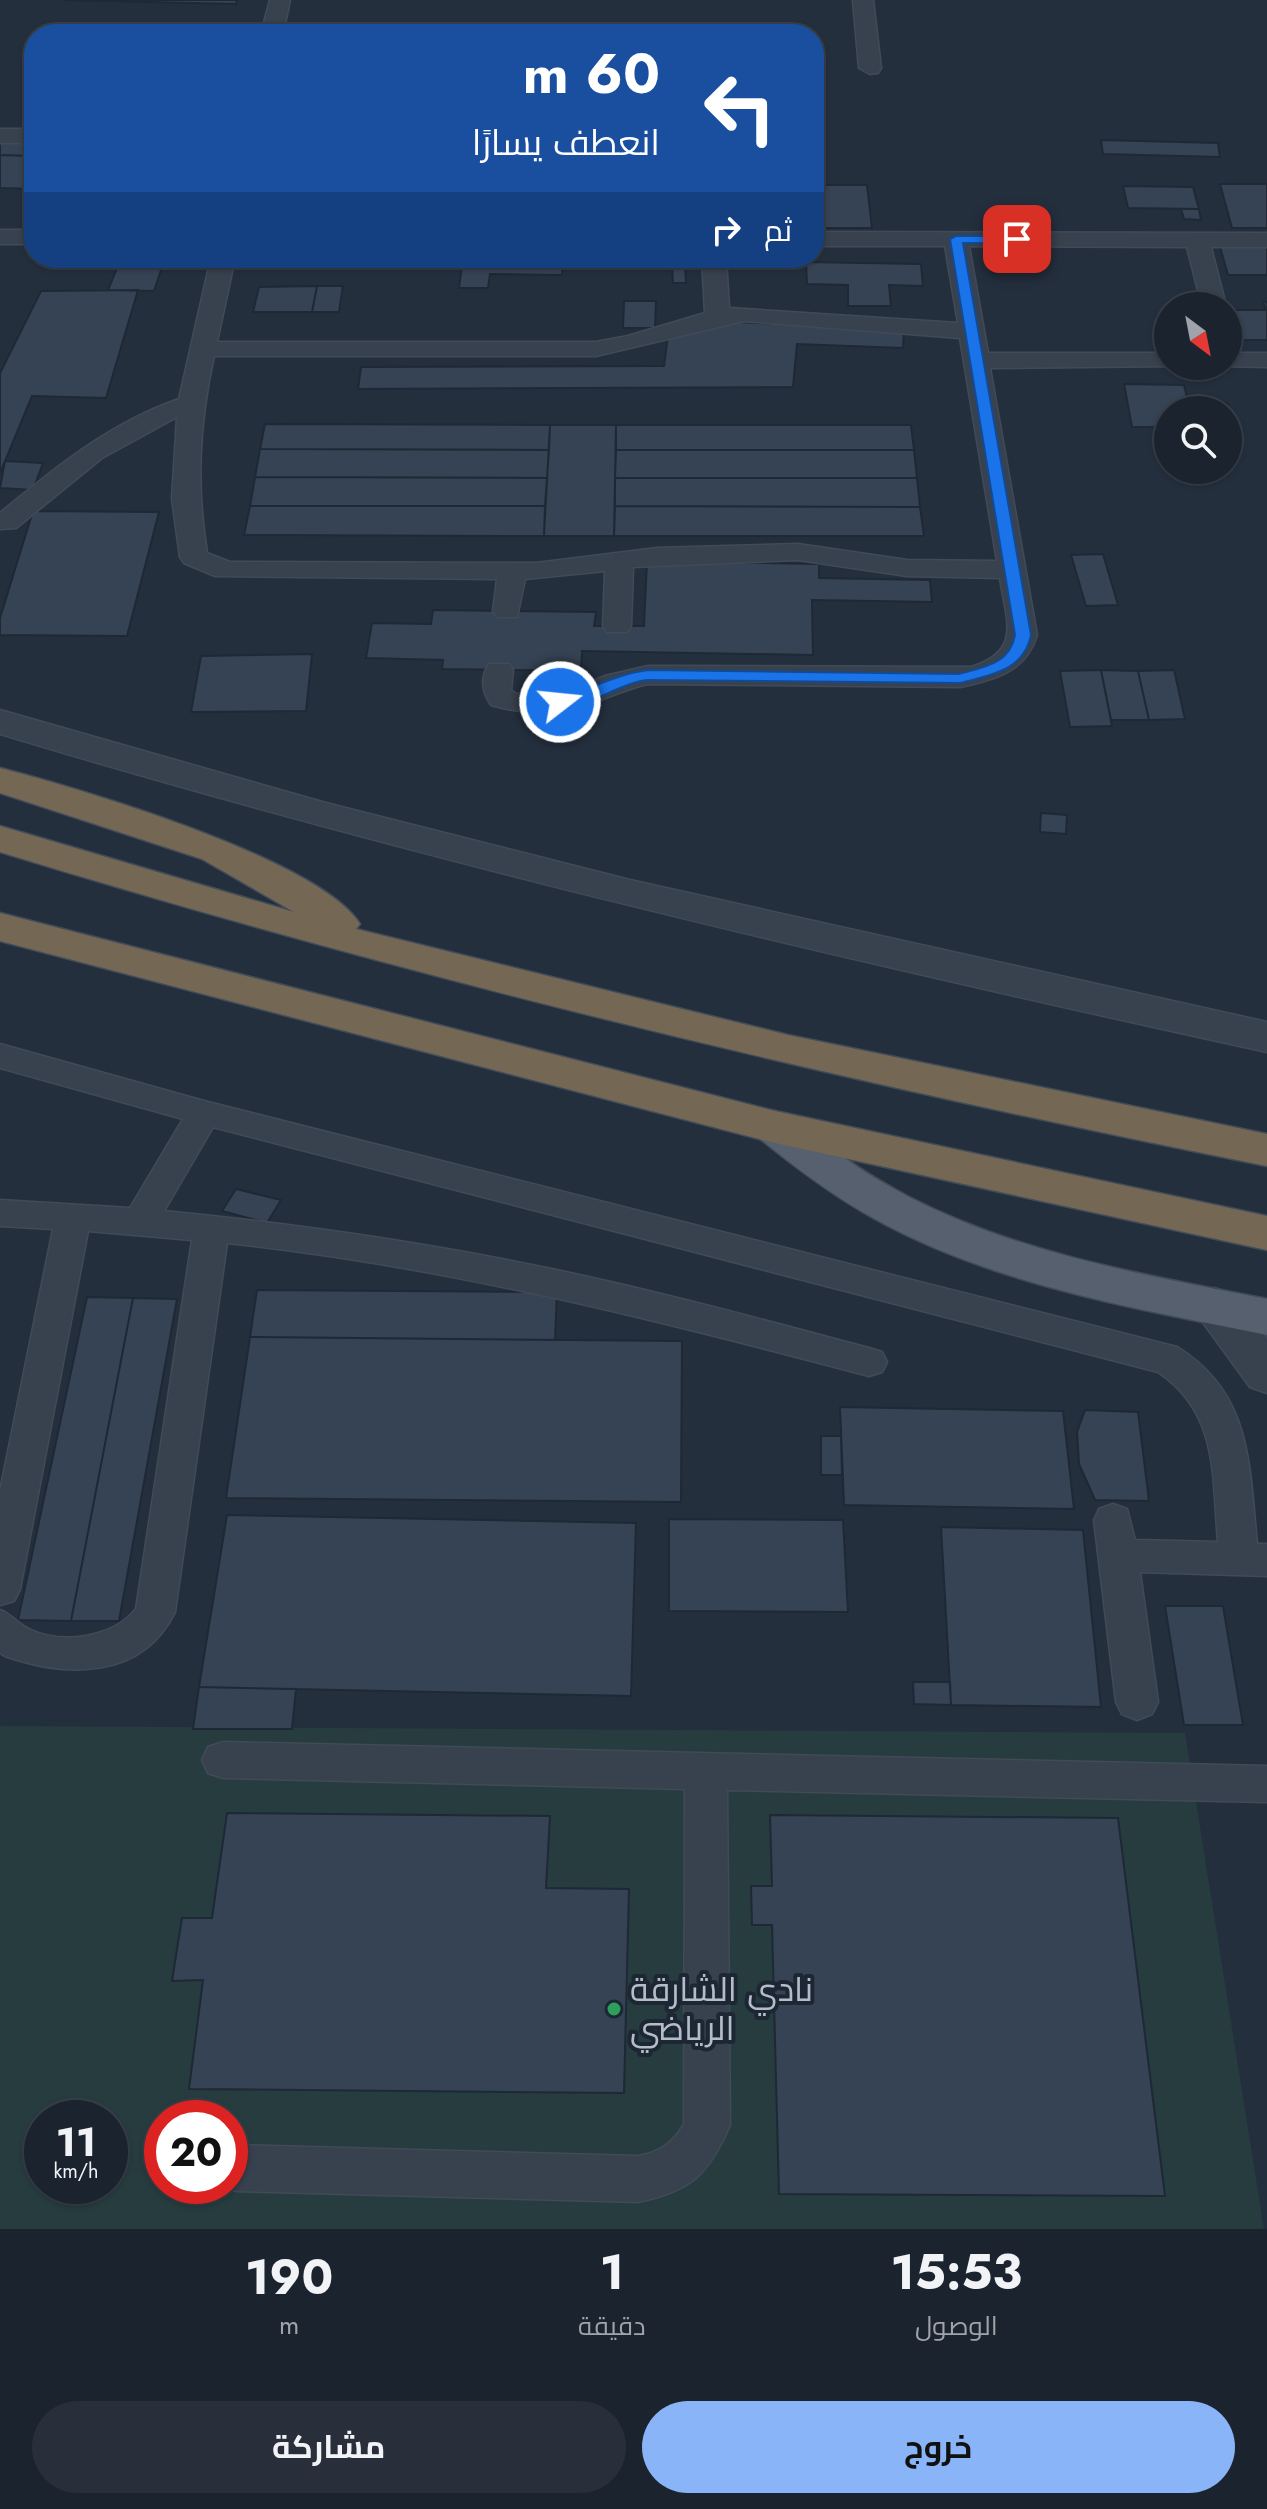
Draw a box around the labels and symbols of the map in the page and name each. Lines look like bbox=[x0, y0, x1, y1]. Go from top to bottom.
pin bbox=[983, 205, 1051, 273]
north arrow bbox=[1154, 292, 1242, 380]
position arrow bbox=[518, 660, 602, 744]
place label: نادي الشارقة الرياضي bbox=[630, 1965, 813, 2054]
marker: نادي الشارقة الرياضي bbox=[605, 2000, 623, 2018]
speed limit sign: 20 bbox=[144, 2100, 248, 2204]

